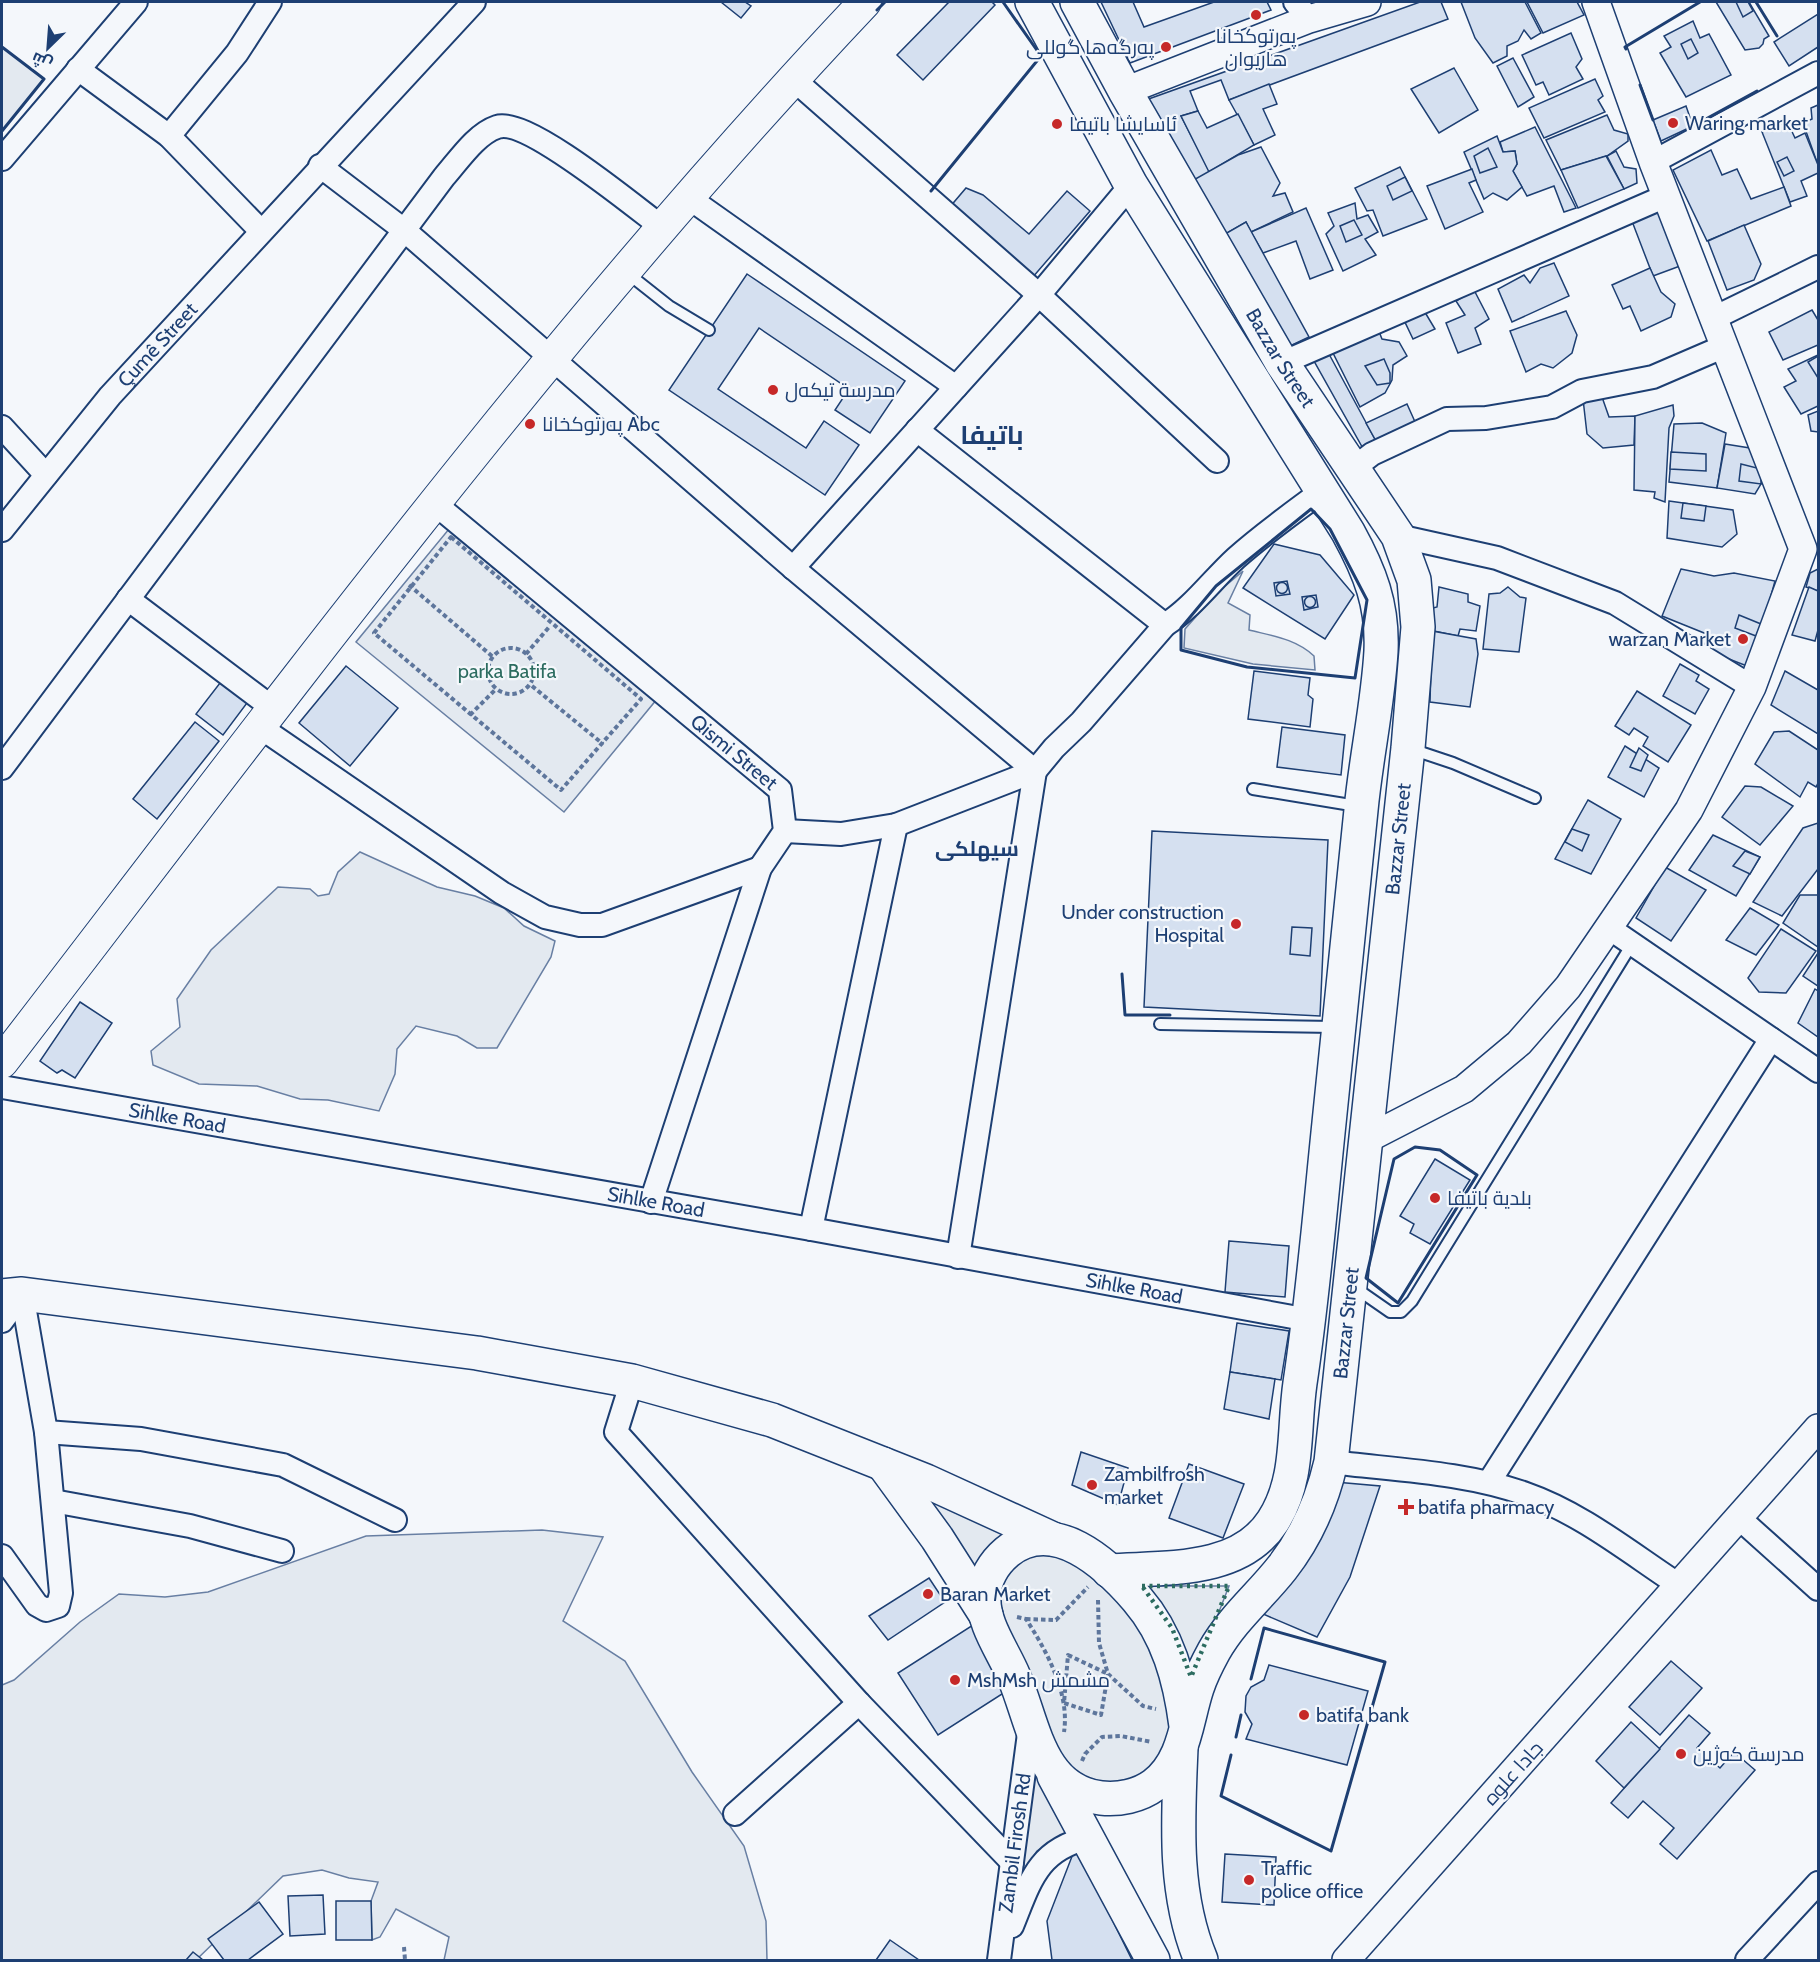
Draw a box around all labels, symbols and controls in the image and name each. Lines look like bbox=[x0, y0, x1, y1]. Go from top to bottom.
marker: په‌رتوكخانا هاریوان bbox=[1249, 8, 1263, 22]
north arrow bbox=[18, 18, 78, 78]
place label: په‌رتوكخانا هاریوان bbox=[1216, 24, 1297, 72]
place label: په‌رگه‌ها گوللی bbox=[1026, 35, 1155, 60]
marker: په‌رگه‌ها گوللی bbox=[1159, 40, 1173, 54]
text: ش bbox=[29, 48, 55, 74]
place label: Waring market bbox=[1685, 111, 1808, 135]
place label: ئاسایشا باتیفا bbox=[1069, 112, 1177, 136]
marker: Waring market bbox=[1666, 116, 1680, 130]
marker: ئاسایشا باتیفا bbox=[1050, 117, 1064, 131]
street label: Çumê Street bbox=[113, 297, 202, 392]
street label: Bazzar Street bbox=[1241, 304, 1320, 412]
place label: مدرسة تيكه‌ل bbox=[785, 378, 896, 403]
marker: مدرسة تيكه‌ل bbox=[766, 383, 780, 397]
place label: په‌رتوكخانا Abc bbox=[542, 412, 660, 437]
marker: په‌رتوكخانا Abc bbox=[523, 417, 537, 431]
district label: باتیفا bbox=[960, 419, 1024, 451]
place label: warzan Market bbox=[1608, 627, 1731, 651]
marker: warzan Market bbox=[1736, 632, 1750, 646]
park label: parka Batifa bbox=[458, 659, 557, 683]
street label: Qismi Street bbox=[686, 709, 783, 795]
street label: Bazzar Street bbox=[1380, 782, 1416, 896]
district label: سيهلكى bbox=[935, 836, 1019, 862]
place label: Under construction Hospital bbox=[1061, 900, 1224, 947]
marker: Under construction Hospital bbox=[1229, 917, 1243, 931]
street label: Sihlke Road bbox=[127, 1097, 228, 1138]
street label: Sihlke Road bbox=[606, 1181, 706, 1222]
place label: بلدية باتيفا bbox=[1447, 1186, 1532, 1210]
marker: بلدية باتيفا bbox=[1428, 1191, 1442, 1205]
street label: Bazzar Street bbox=[1328, 1266, 1364, 1380]
street label: Sihlke Road bbox=[1084, 1267, 1185, 1309]
place label: Zambilfrosh market bbox=[1104, 1462, 1205, 1509]
marker: Zambilfrosh market bbox=[1085, 1478, 1099, 1492]
place label: batifa pharmacy bbox=[1418, 1495, 1554, 1519]
marker: batifa pharmacy bbox=[1399, 1500, 1413, 1514]
place label: Baran Market bbox=[940, 1582, 1051, 1606]
marker: Baran Market bbox=[921, 1587, 935, 1601]
place label: MshMsh مشمش bbox=[967, 1668, 1110, 1693]
marker: MshMsh مشمش bbox=[948, 1673, 962, 1687]
place label: batifa bank bbox=[1316, 1703, 1409, 1727]
marker: batifa bank bbox=[1297, 1708, 1311, 1722]
street label: جادا علوه bbox=[1478, 1736, 1548, 1810]
place label: مدرسة كه‌ژين bbox=[1693, 1742, 1805, 1767]
marker: مدرسة كه‌ژين bbox=[1674, 1747, 1688, 1761]
street label: Zambil Firosh Rd bbox=[993, 1772, 1036, 1914]
place label: Traffic police office bbox=[1261, 1856, 1363, 1903]
marker: Traffic police office bbox=[1242, 1873, 1256, 1887]

